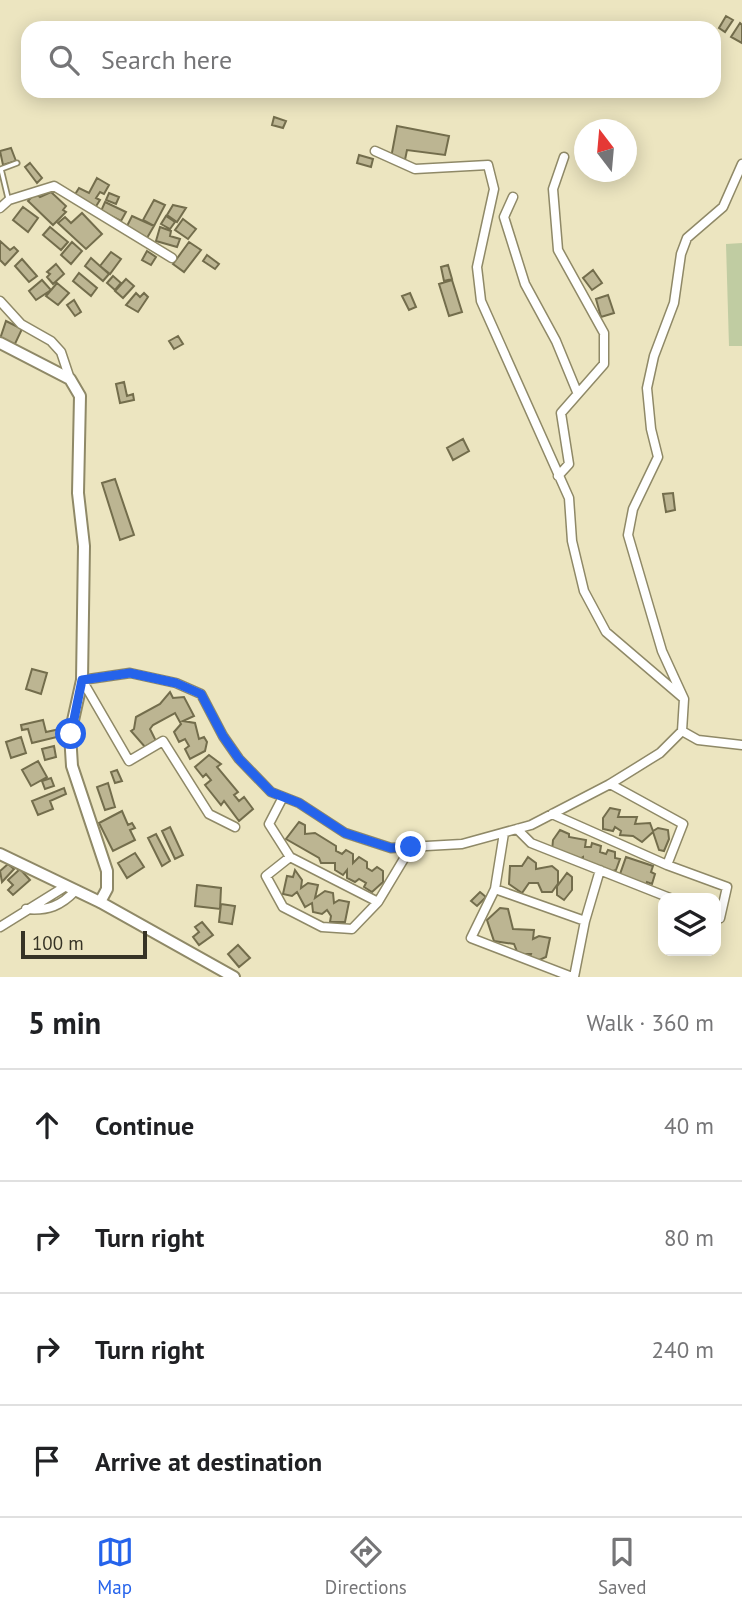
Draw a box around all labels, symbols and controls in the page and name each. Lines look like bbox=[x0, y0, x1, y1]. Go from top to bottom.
search box bbox=[21, 21, 721, 98]
icon: search bbox=[45, 41, 83, 79]
text: Search here bbox=[101, 43, 232, 76]
north arrow bbox=[574, 119, 637, 182]
route start bbox=[55, 718, 86, 749]
route end bbox=[395, 831, 426, 862]
map controls bbox=[658, 893, 721, 956]
button: layers bbox=[658, 893, 721, 956]
scale bar bbox=[21, 928, 147, 960]
text: 100 m bbox=[32, 931, 84, 955]
text: 5 min bbox=[28, 1003, 101, 1042]
text: Walk · 360 m bbox=[587, 1008, 714, 1037]
icon: ahead bbox=[28, 1106, 66, 1144]
text: Continue bbox=[95, 1109, 194, 1142]
text: 40 m bbox=[664, 1111, 714, 1140]
icon: right bbox=[28, 1218, 66, 1256]
text: Turn right bbox=[95, 1221, 204, 1254]
text: 80 m bbox=[664, 1223, 714, 1252]
icon: right bbox=[28, 1330, 66, 1368]
text: Turn right bbox=[95, 1333, 204, 1366]
text: 240 m bbox=[652, 1335, 714, 1364]
icon: arrive bbox=[28, 1442, 66, 1480]
text: Arrive at destination bbox=[95, 1445, 322, 1478]
tab: Map bbox=[96, 1533, 134, 1599]
tab: Directions bbox=[325, 1533, 407, 1599]
tab: Saved bbox=[598, 1533, 646, 1599]

